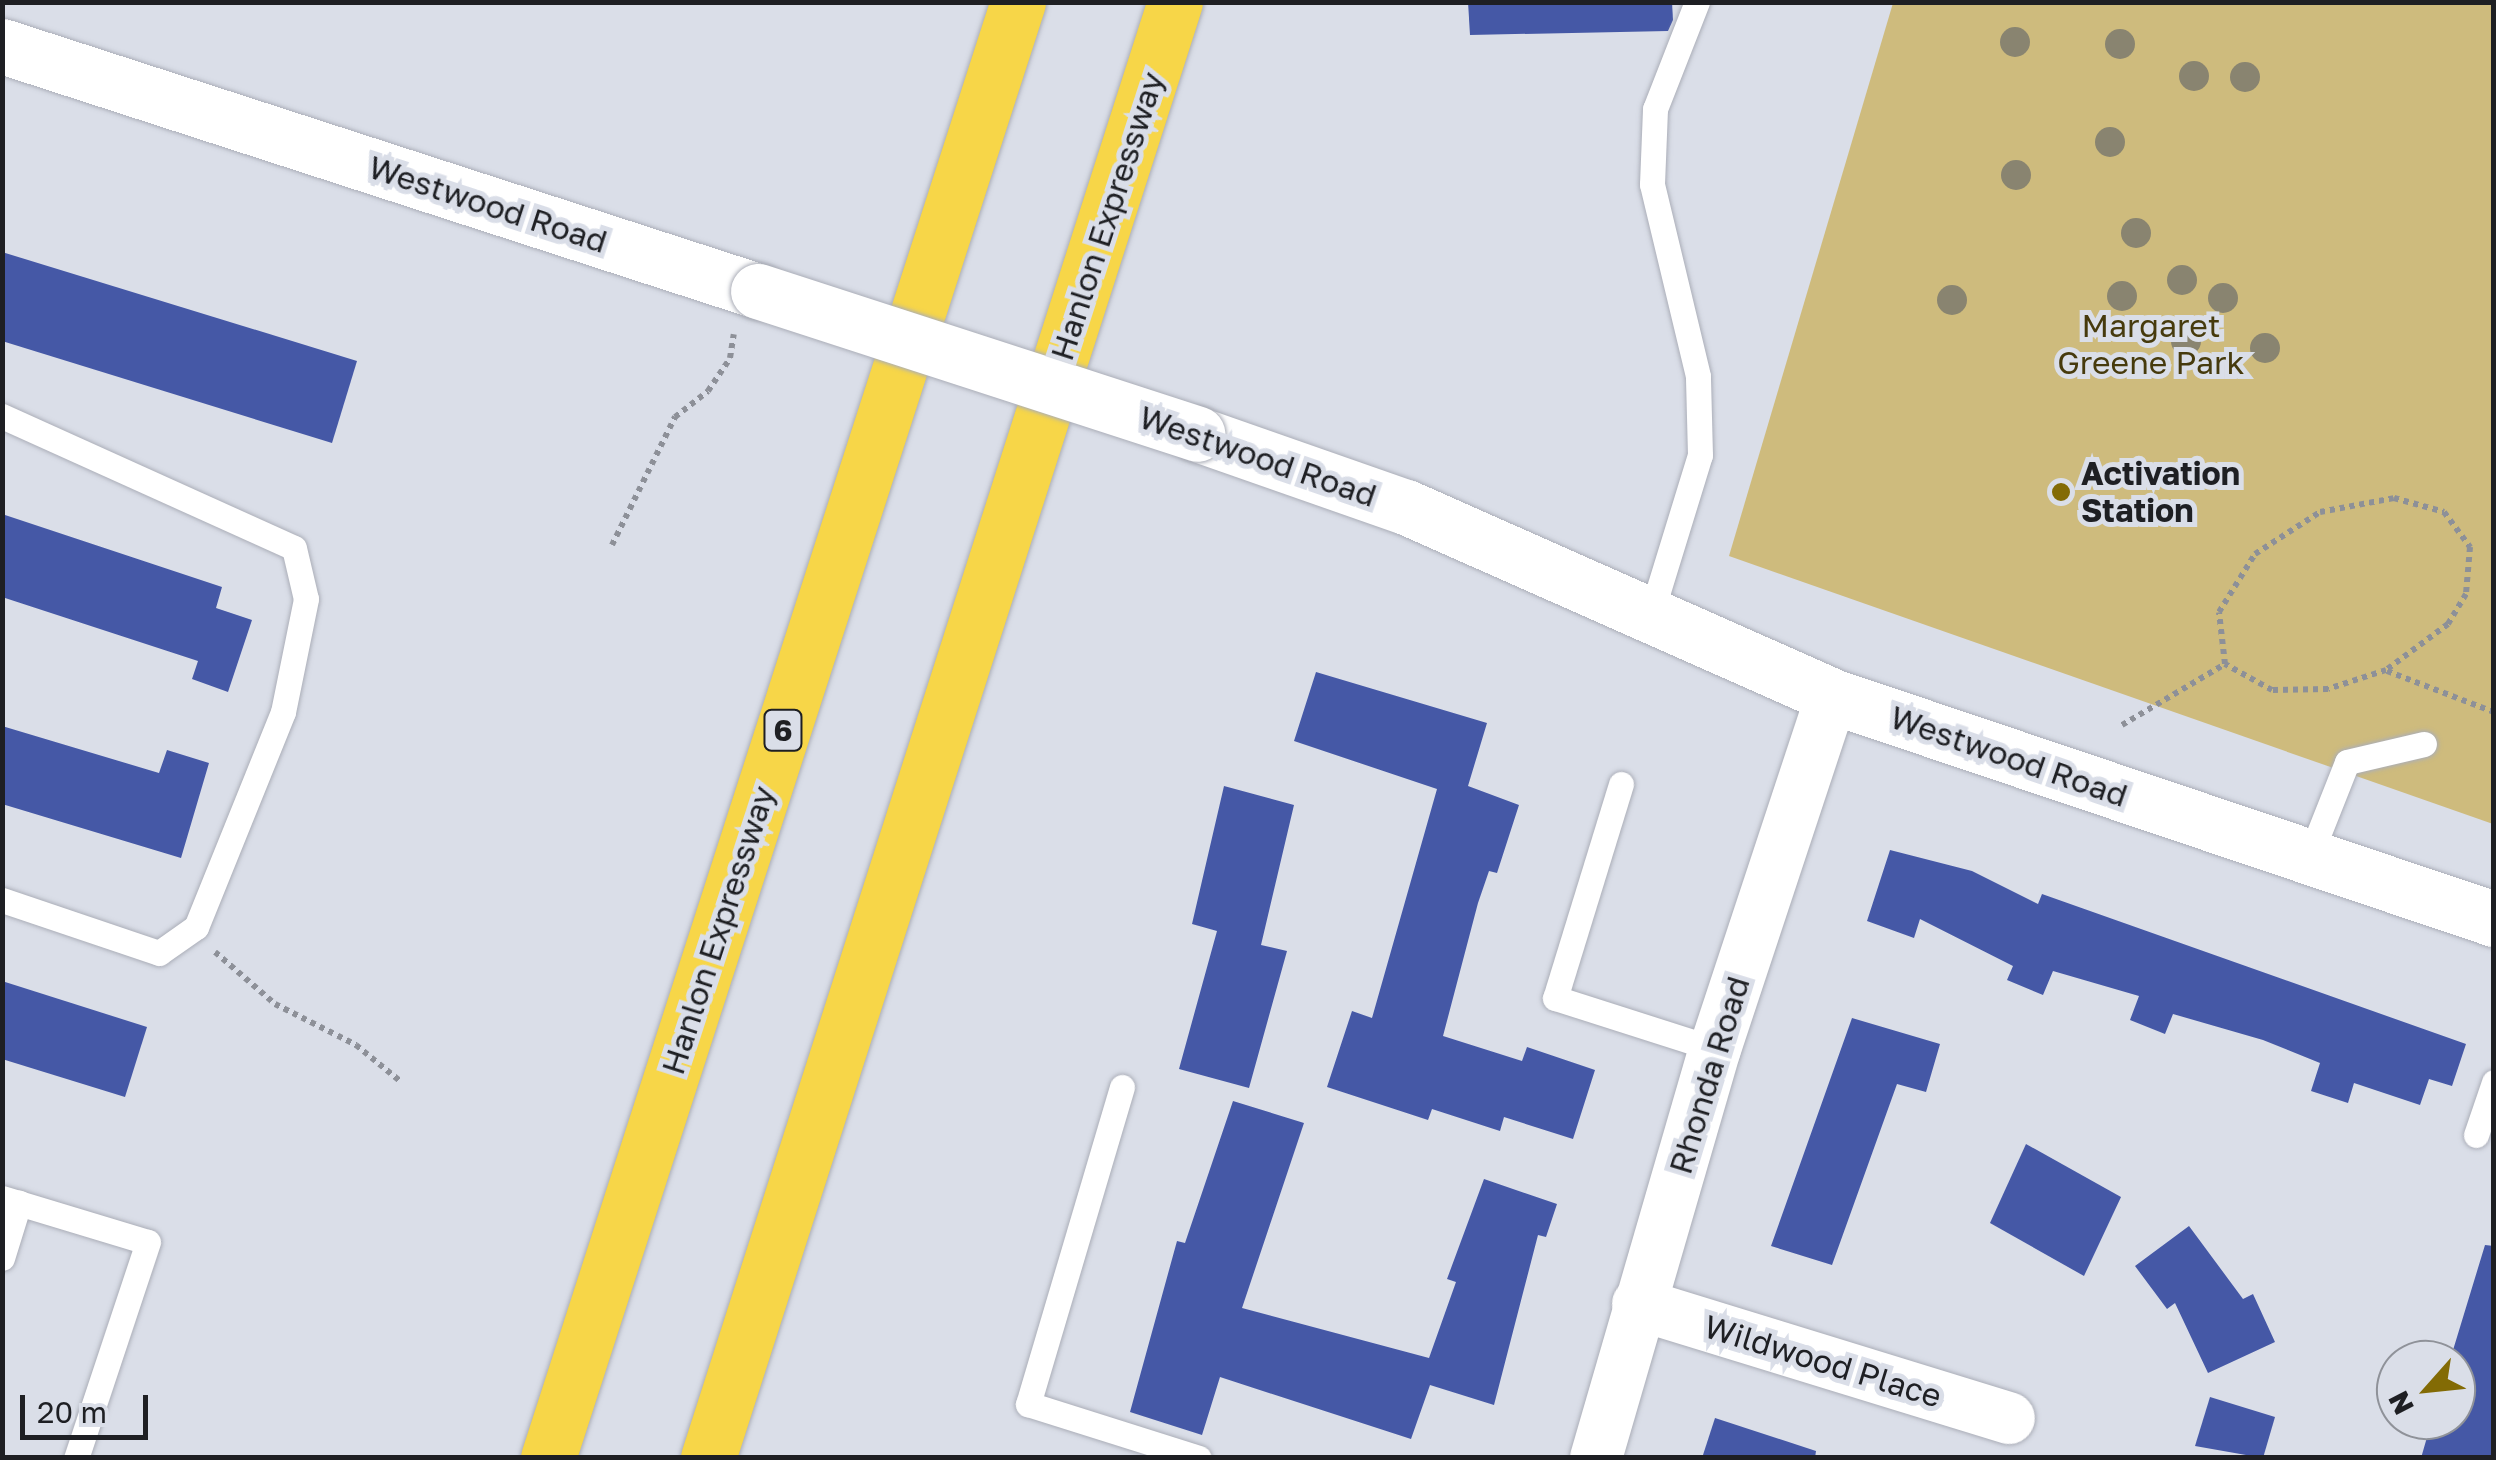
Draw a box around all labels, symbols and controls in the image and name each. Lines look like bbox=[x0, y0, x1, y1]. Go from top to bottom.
street label: Hanlon Expressway bbox=[1042, 67, 1172, 365]
street label: Westwood Road bbox=[364, 147, 612, 261]
park label: Margaret Greene Park bbox=[2057, 307, 2245, 382]
street label: Westwood Road bbox=[1134, 397, 1382, 515]
place label: Activation Station bbox=[2081, 455, 2240, 530]
marker: Activation Station bbox=[2050, 481, 2072, 503]
street label: Westwood Road bbox=[1885, 697, 2133, 815]
road number: 6 bbox=[763, 705, 803, 755]
street label: Hanlon Expressway bbox=[653, 781, 783, 1079]
street label: Rhonda Road bbox=[1661, 972, 1757, 1178]
street label: Wildwood Place bbox=[1700, 1307, 1946, 1415]
north arrow bbox=[2376, 1340, 2476, 1440]
scale bar bbox=[25, 1375, 152, 1437]
text: N bbox=[2381, 1386, 2420, 1420]
text: 20 m bbox=[37, 1394, 107, 1430]

